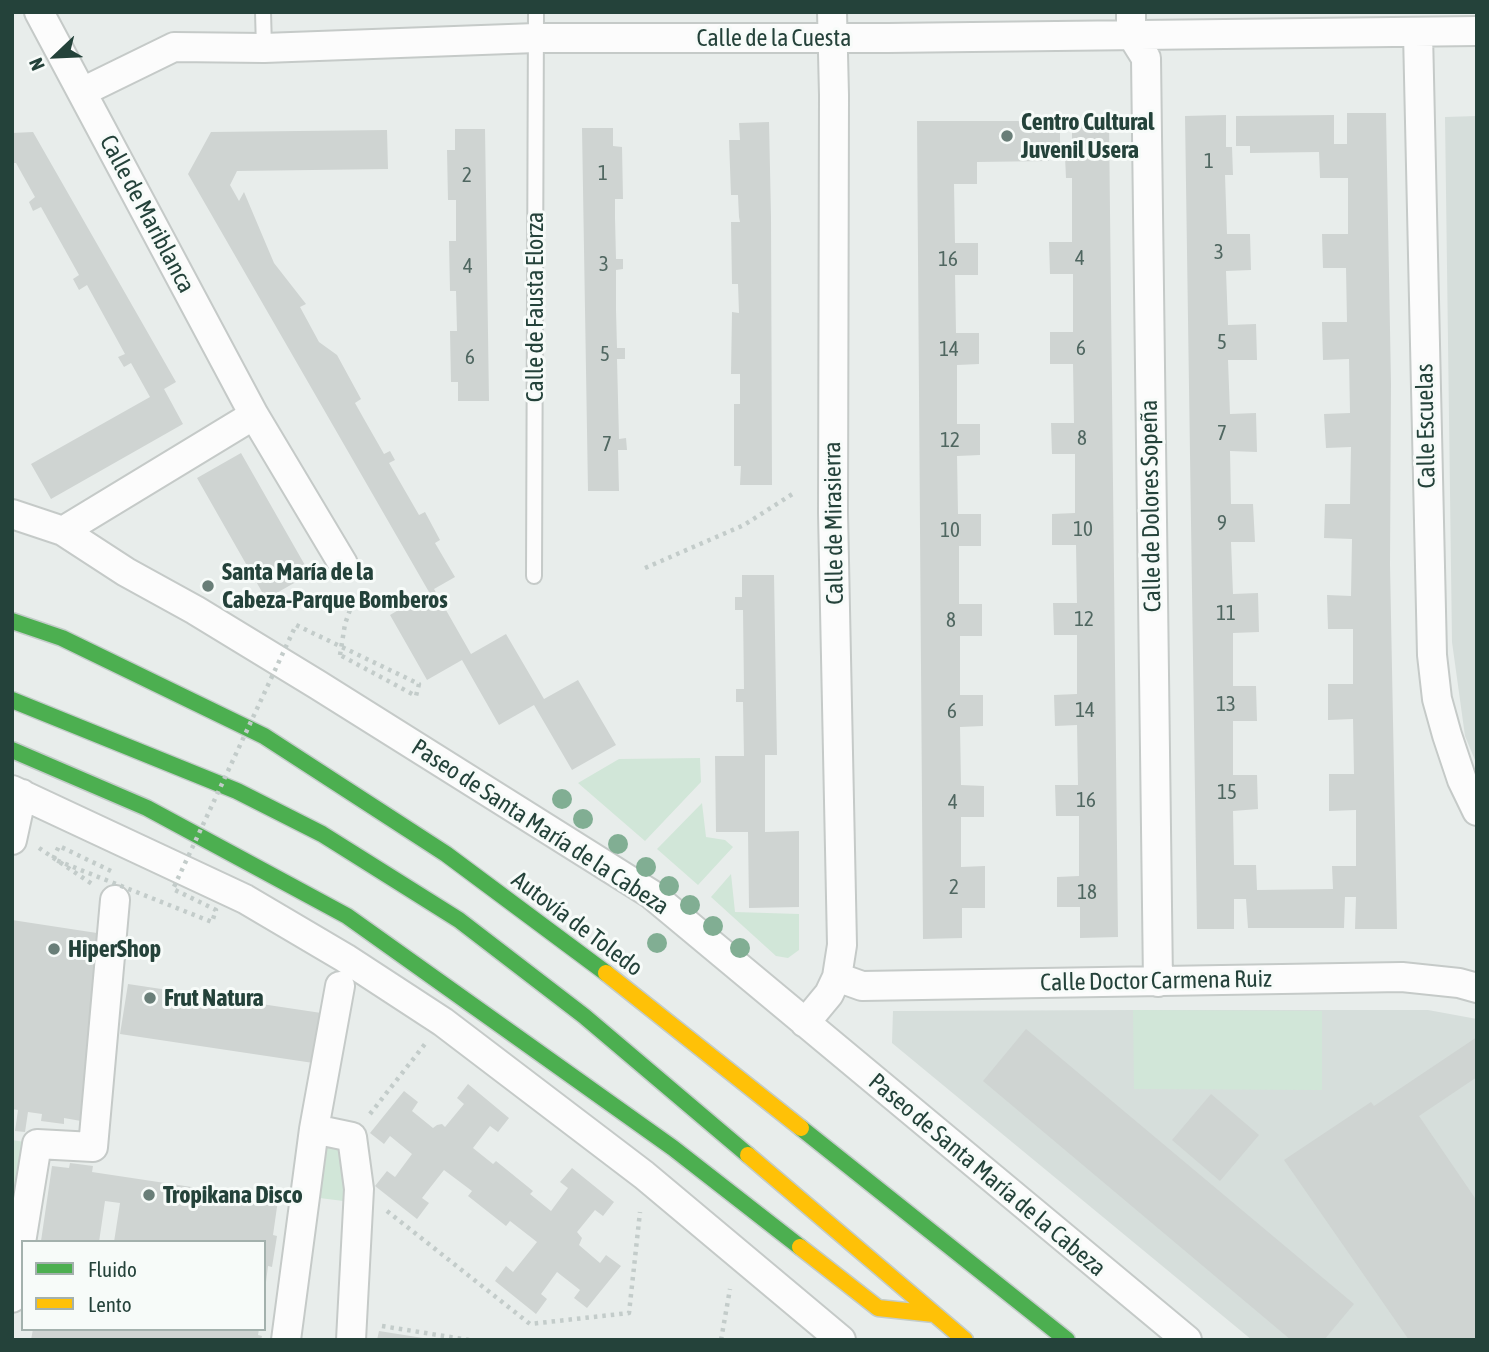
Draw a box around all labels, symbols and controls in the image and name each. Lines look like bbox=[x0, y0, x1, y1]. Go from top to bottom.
north arrow bbox=[21, 21, 91, 91]
street label: Calle de la Cuesta bbox=[697, 24, 851, 52]
text: N bbox=[24, 55, 49, 74]
place label: Centro Cultural Juvenil Usera bbox=[1021, 108, 1154, 164]
marker: Centro Cultural Juvenil Usera bbox=[999, 128, 1015, 144]
street label: Calle de Mariblanca bbox=[93, 130, 201, 298]
house number: 1 bbox=[1204, 148, 1214, 174]
house number: 1 bbox=[598, 160, 608, 186]
house number: 2 bbox=[462, 162, 472, 188]
street label: Calle de Fausta Elorza bbox=[521, 212, 549, 402]
house number: 3 bbox=[1214, 239, 1224, 265]
house number: 4 bbox=[1075, 245, 1085, 271]
house number: 16 bbox=[938, 246, 958, 272]
house number: 3 bbox=[599, 251, 609, 277]
house number: 4 bbox=[463, 253, 473, 279]
house number: 5 bbox=[1217, 329, 1227, 355]
house number: 6 bbox=[1076, 335, 1086, 361]
house number: 14 bbox=[939, 336, 959, 362]
house number: 5 bbox=[600, 341, 610, 367]
house number: 6 bbox=[465, 344, 475, 370]
street label: Calle Escuelas bbox=[1411, 363, 1441, 489]
street label: Calle de Dolores Sopeña bbox=[1135, 400, 1167, 612]
house number: 7 bbox=[1217, 420, 1227, 446]
house number: 8 bbox=[1077, 425, 1087, 451]
house number: 12 bbox=[940, 427, 960, 453]
house number: 7 bbox=[602, 431, 612, 457]
street label: Calle de Mirasierra bbox=[818, 441, 850, 605]
house number: 9 bbox=[1217, 510, 1227, 536]
house number: 10 bbox=[1073, 516, 1093, 542]
house number: 10 bbox=[940, 517, 960, 543]
place label: Santa María de la Cabeza-Parque Bomberos bbox=[222, 558, 448, 614]
marker: Santa María de la Cabeza-Parque Bomberos bbox=[200, 578, 216, 594]
house number: 11 bbox=[1216, 600, 1236, 626]
house number: 12 bbox=[1074, 606, 1094, 632]
house number: 8 bbox=[946, 607, 956, 633]
house number: 13 bbox=[1216, 691, 1236, 717]
house number: 14 bbox=[1075, 697, 1095, 723]
house number: 6 bbox=[947, 698, 957, 724]
street label: Paseo de Santa María de la Cabeza bbox=[406, 733, 674, 921]
house number: 15 bbox=[1217, 779, 1237, 805]
house number: 16 bbox=[1076, 787, 1096, 813]
house number: 4 bbox=[948, 789, 958, 815]
street label: Autovía de Toledo bbox=[506, 865, 648, 983]
house number: 2 bbox=[949, 874, 959, 900]
house number: 18 bbox=[1077, 879, 1097, 905]
place label: HiperShop bbox=[68, 935, 161, 963]
marker: HiperShop bbox=[46, 941, 62, 957]
street label: Calle Doctor Carmena Ruiz bbox=[1040, 965, 1272, 997]
place label: Frut Natura bbox=[164, 984, 264, 1012]
marker: Frut Natura bbox=[142, 990, 158, 1006]
street label: Paseo de Santa María de la Cabeza bbox=[863, 1067, 1111, 1283]
place label: Tropikana Disco bbox=[163, 1181, 303, 1209]
marker: Tropikana Disco bbox=[141, 1187, 157, 1203]
legend bbox=[21, 1240, 266, 1331]
text: Fluido bbox=[88, 1257, 137, 1281]
text: Lento bbox=[88, 1292, 132, 1316]

